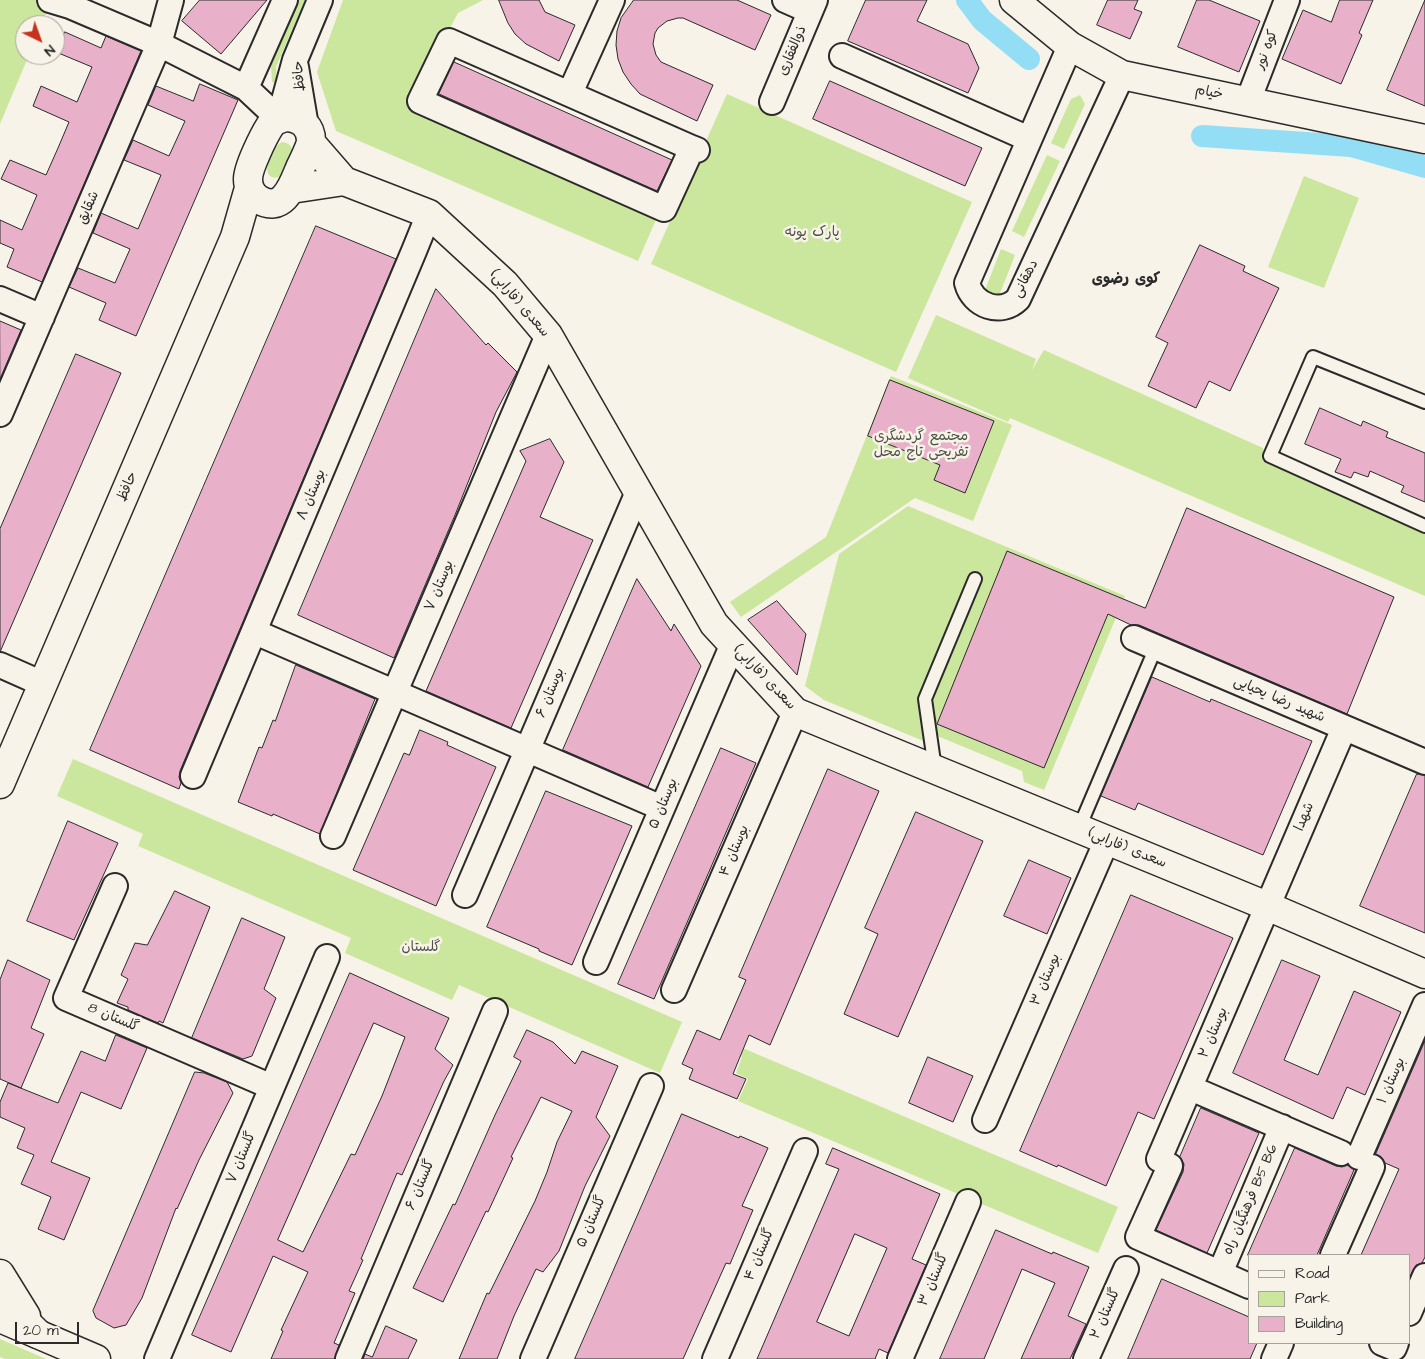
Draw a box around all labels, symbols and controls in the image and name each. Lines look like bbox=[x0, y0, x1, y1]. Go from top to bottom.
north arrow bbox=[15, 15, 65, 65]
street label: ذوالفقاری bbox=[775, 24, 811, 78]
street label: کوه نور bbox=[1252, 28, 1282, 72]
text: N bbox=[39, 40, 59, 61]
street label: حافظ bbox=[290, 60, 310, 92]
street label: خیام bbox=[1194, 82, 1224, 104]
street label: شقایق bbox=[75, 189, 103, 227]
park label: پارک پونه bbox=[784, 225, 840, 241]
street label: دهقانی bbox=[1009, 257, 1043, 301]
street label: سعدی (فارابی) bbox=[485, 267, 553, 341]
district label: کوی رضوی bbox=[1092, 271, 1160, 289]
park label: مجتمع گردشگری تفریحی تاج محل bbox=[874, 429, 968, 462]
street label: بوستان ۸ bbox=[294, 467, 330, 523]
street label: حافظ bbox=[114, 470, 142, 504]
street label: بوستان ۷ bbox=[422, 558, 458, 614]
street label: سعدی (فارابی) bbox=[729, 642, 799, 714]
street label: بوستان ۶ bbox=[533, 666, 569, 720]
street label: شهید رضا یحیایی bbox=[1231, 673, 1327, 727]
street label: بوستان ۵ bbox=[646, 776, 682, 832]
street label: شهدا bbox=[1292, 800, 1318, 834]
street label: بوستان ۴ bbox=[717, 823, 753, 879]
street label: سعدی (فارابی) bbox=[1085, 826, 1169, 872]
park label: گلستان bbox=[401, 940, 441, 956]
street label: بوستان ۳ bbox=[1027, 951, 1065, 1009]
street label: گلستان 8 bbox=[85, 1000, 141, 1036]
street label: بوستان ۲ bbox=[1196, 1005, 1232, 1061]
street label: بوستان ۱ bbox=[1374, 1055, 1410, 1107]
street label: گلستان ۷ bbox=[224, 1130, 260, 1186]
street label: فرهنگیان راه B5 B6 bbox=[1220, 1142, 1282, 1258]
street label: گلستان ۶ bbox=[403, 1157, 439, 1213]
street label: گلستان ۵ bbox=[574, 1194, 610, 1250]
street label: گلستان ۴ bbox=[741, 1226, 779, 1284]
street label: گلستان ۳ bbox=[915, 1251, 953, 1309]
legend bbox=[1248, 1254, 1410, 1344]
text: Road bbox=[1295, 1263, 1329, 1284]
street label: گلستان ۲ bbox=[1087, 1286, 1125, 1342]
text: Park bbox=[1295, 1288, 1330, 1309]
scale bar bbox=[18, 1312, 81, 1344]
text: Building bbox=[1295, 1313, 1343, 1334]
text: 20 m bbox=[23, 1320, 59, 1341]

